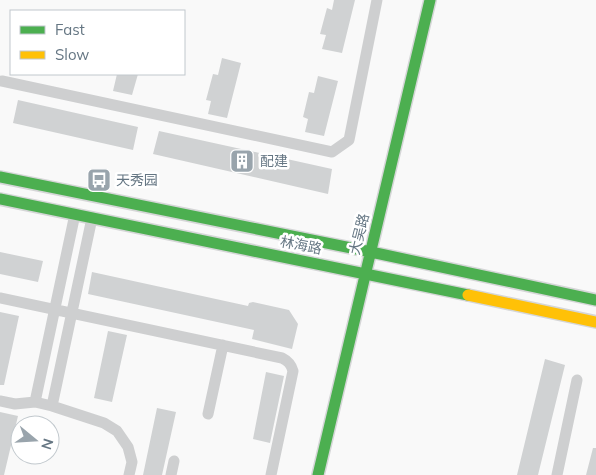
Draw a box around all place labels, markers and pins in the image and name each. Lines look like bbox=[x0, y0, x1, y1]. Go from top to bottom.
building icon: 配建 bbox=[229, 148, 255, 174]
place label: 配建 bbox=[260, 152, 288, 170]
bus stop icon: 天秀园 bbox=[86, 167, 112, 193]
place label: 天秀园 bbox=[116, 171, 158, 189]

